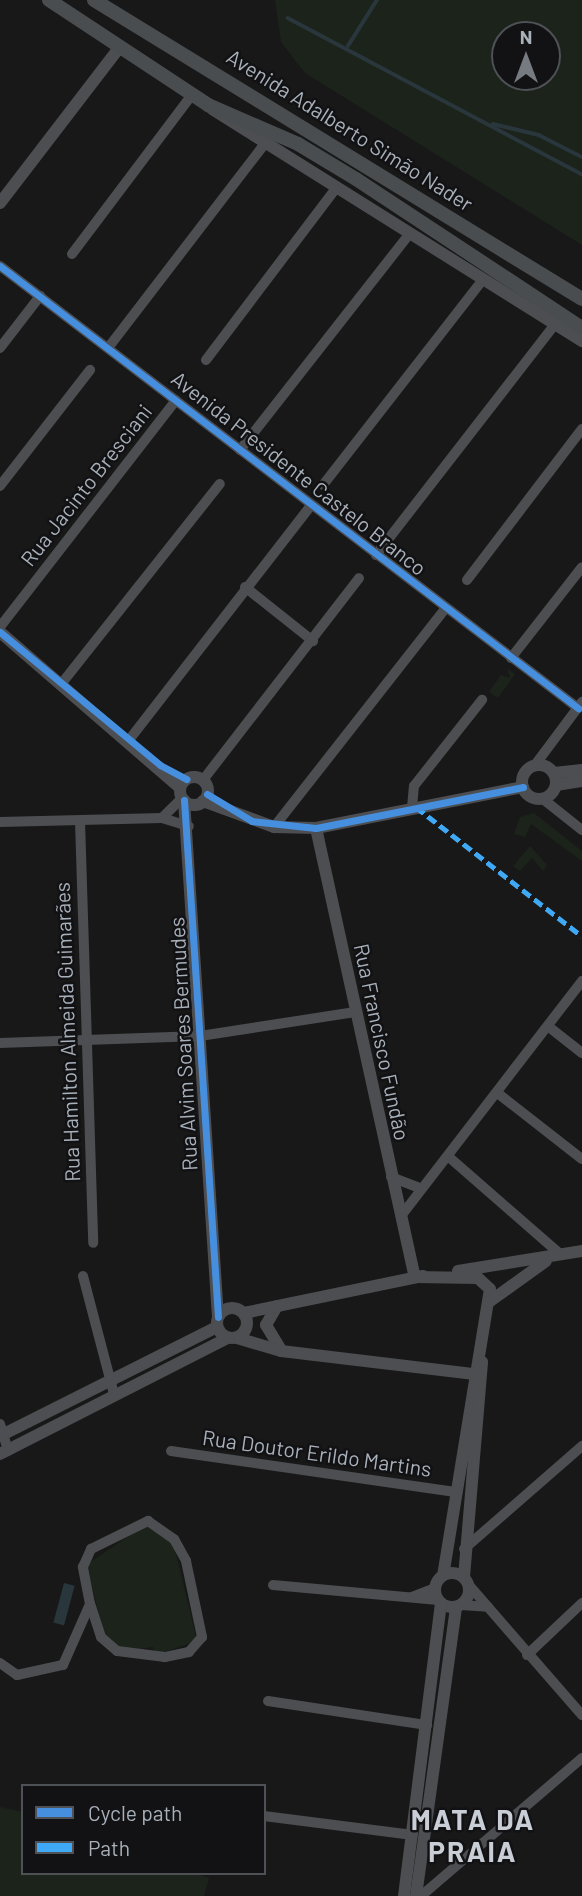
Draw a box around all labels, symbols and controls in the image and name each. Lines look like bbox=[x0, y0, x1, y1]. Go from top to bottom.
north arrow bbox=[491, 21, 561, 91]
text: N bbox=[520, 25, 532, 48]
street label: Avenida Adalberto Simão Nader bbox=[222, 44, 478, 216]
street label: Avenida Presidente Castelo Branco bbox=[167, 366, 431, 580]
street label: Rua Jacinto Bresciani bbox=[15, 399, 157, 571]
street label: Rua Hamilton Almeida Guimarães bbox=[49, 882, 85, 1182]
street label: Rua Alvim Soares Bermudes bbox=[164, 917, 202, 1171]
street label: Rua Francisco Fundão bbox=[349, 941, 415, 1143]
street label: Rua Doutor Erildo Martins bbox=[201, 1424, 433, 1482]
legend bbox=[21, 1784, 266, 1875]
text: Cycle path bbox=[88, 1800, 182, 1825]
district label: MATA DA PRAIA bbox=[412, 1802, 534, 1868]
text: Path bbox=[88, 1835, 130, 1860]

